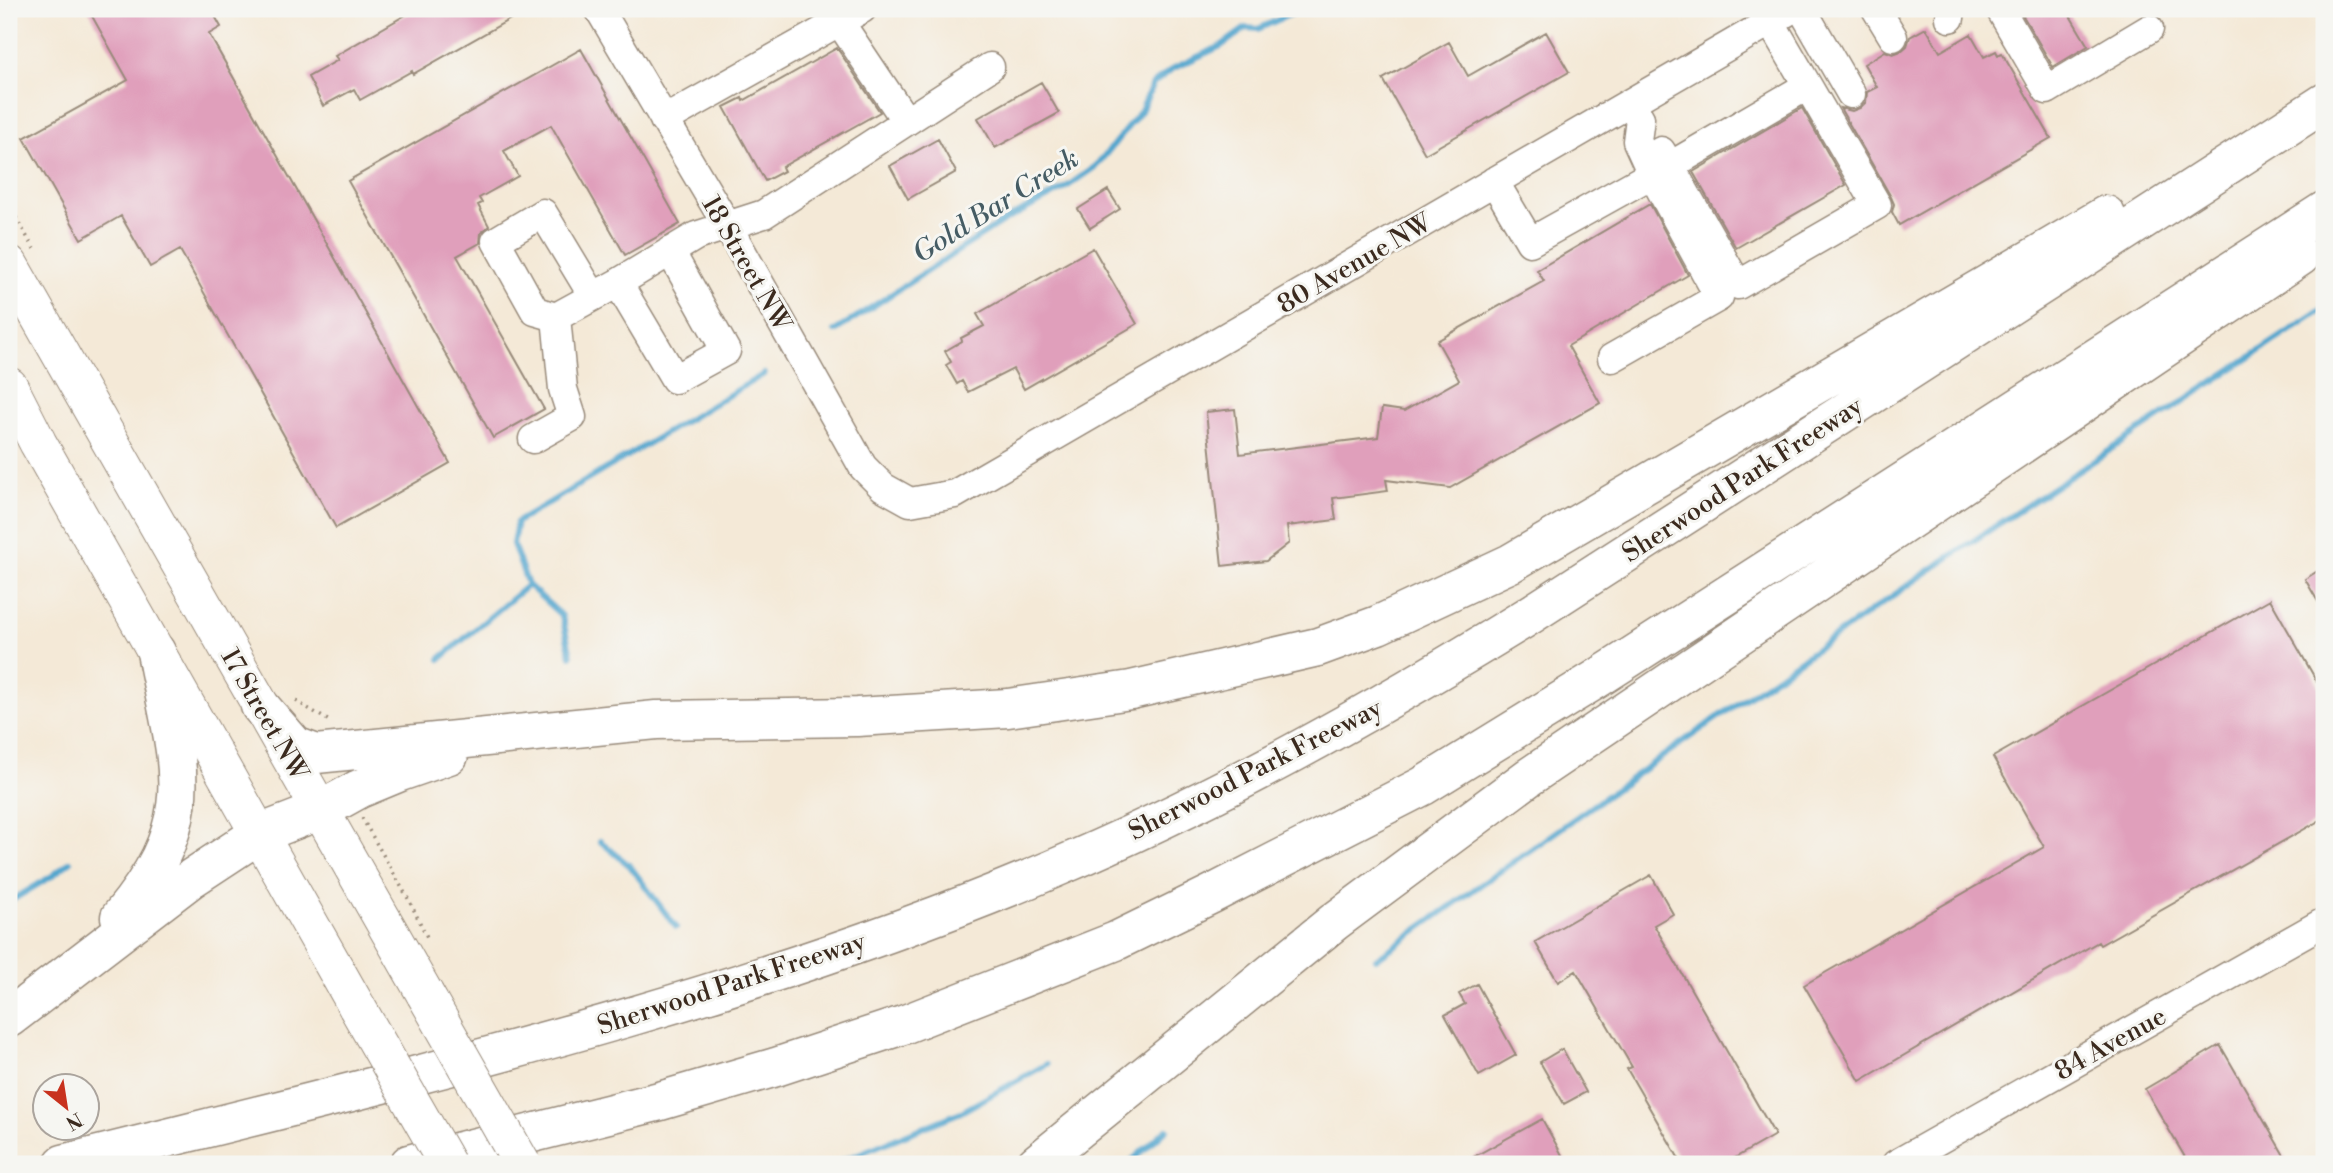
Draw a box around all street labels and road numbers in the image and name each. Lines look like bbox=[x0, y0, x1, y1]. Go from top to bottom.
street label: 18 Street NW bbox=[695, 190, 798, 338]
street label: 80 Avenue NW bbox=[1272, 206, 1438, 321]
street label: Sherwood Park Freeway bbox=[1616, 390, 1869, 569]
street label: 17 Street NW bbox=[213, 643, 316, 787]
street label: Sherwood Park Freeway bbox=[1123, 692, 1388, 848]
street label: Sherwood Park Freeway bbox=[593, 925, 870, 1042]
street label: 84 Avenue bbox=[2049, 1000, 2172, 1088]

